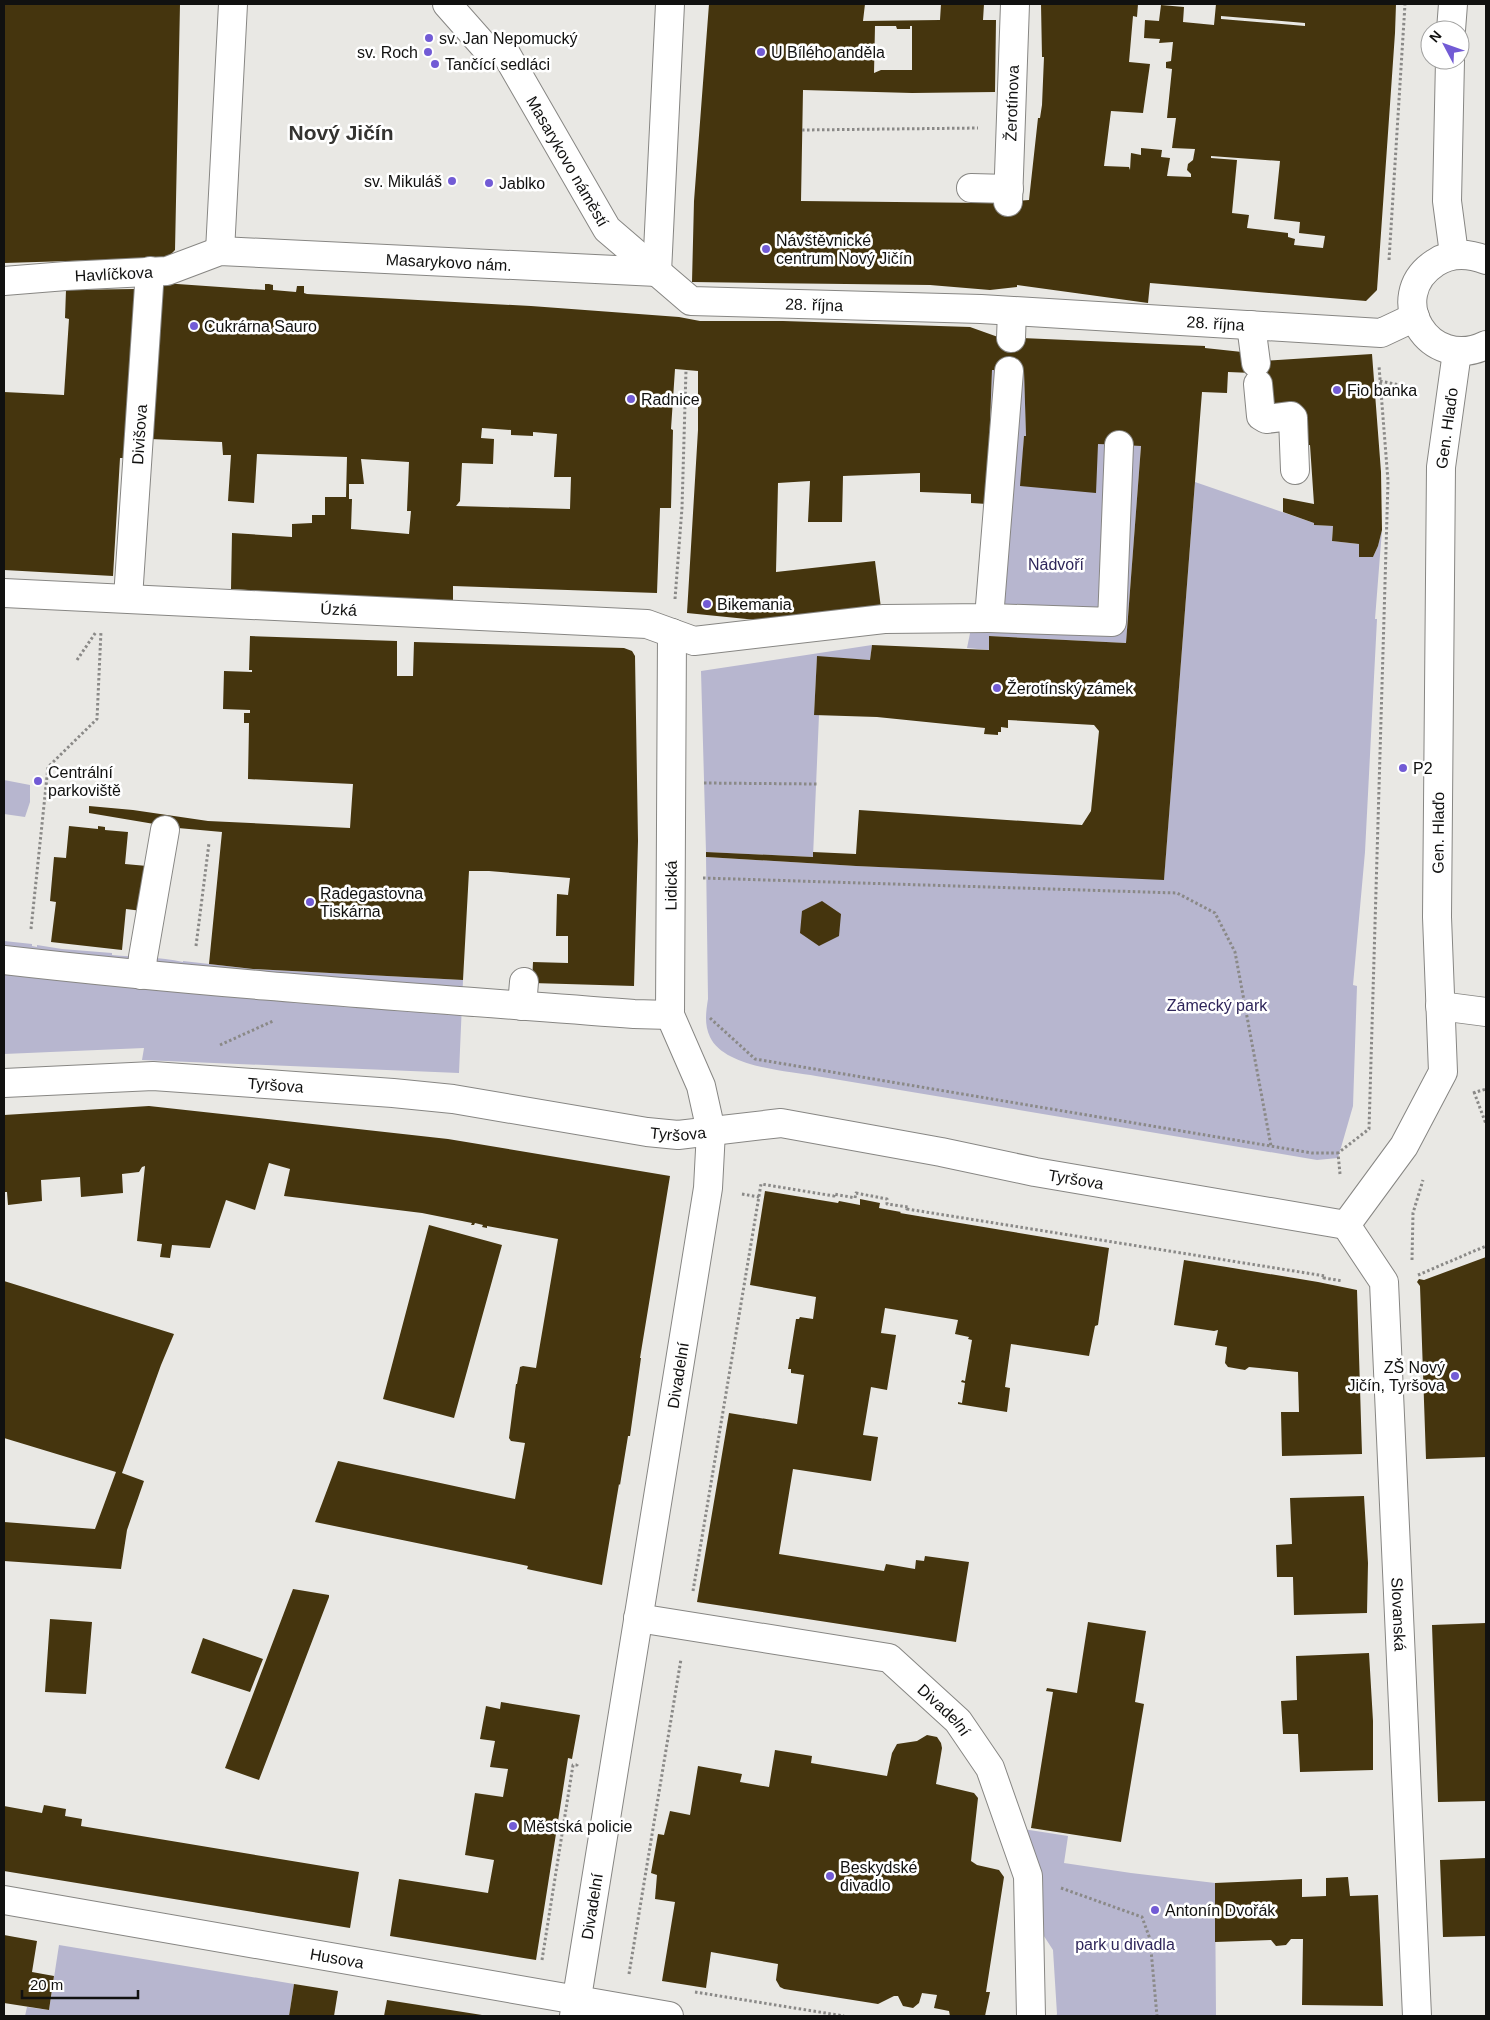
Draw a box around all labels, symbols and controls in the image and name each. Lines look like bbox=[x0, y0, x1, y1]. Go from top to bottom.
north arrow bbox=[1420, 20, 1470, 70]
text: N bbox=[1426, 27, 1445, 46]
place label: sv. Jan Nepomucký bbox=[439, 30, 577, 47]
marker: sv. Jan Nepomucký bbox=[423, 32, 435, 44]
place label: sv. Roch bbox=[357, 44, 418, 61]
place label: U Bílého anděla bbox=[771, 44, 885, 61]
marker: sv. Roch bbox=[422, 46, 434, 58]
marker: U Bílého anděla bbox=[755, 46, 767, 58]
place label: Tančící sedláci bbox=[445, 56, 550, 73]
marker: Tančící sedláci bbox=[429, 58, 441, 70]
street label: Žerotínova bbox=[1001, 64, 1022, 142]
street label: Masarykovo náměstí bbox=[523, 93, 612, 230]
district label: Nový Jičín bbox=[288, 121, 394, 144]
place label: sv. Mikuláš bbox=[364, 173, 442, 190]
marker: sv. Mikuláš bbox=[446, 175, 458, 187]
place label: Jablko bbox=[499, 175, 545, 192]
marker: Jablko bbox=[483, 177, 495, 189]
place label: Návštěvnické centrum Nový Jičín bbox=[776, 232, 912, 267]
marker: Návštěvnické centrum Nový Jičín bbox=[760, 243, 772, 255]
street label: Masarykovo nám. bbox=[385, 251, 512, 274]
street label: Havlíčkova bbox=[74, 264, 153, 285]
street label: 28. října bbox=[785, 296, 843, 314]
street label: 28. října bbox=[1186, 313, 1245, 334]
place label: Cukrárna Sauro bbox=[204, 318, 317, 335]
marker: Cukrárna Sauro bbox=[188, 320, 200, 332]
place label: Fio banka bbox=[1347, 382, 1417, 399]
marker: Fio banka bbox=[1331, 384, 1343, 396]
street label: Gen. Hlaďo bbox=[1433, 386, 1461, 470]
place label: Radnice bbox=[641, 391, 700, 408]
marker: Radnice bbox=[625, 393, 637, 405]
street label: Divišova bbox=[129, 404, 150, 465]
park label: Nádvoří bbox=[1028, 556, 1085, 573]
place label: Bikemania bbox=[717, 596, 792, 613]
marker: Bikemania bbox=[701, 598, 713, 610]
street label: Úzká bbox=[320, 599, 357, 619]
place label: Žerotínský zámek bbox=[1007, 679, 1134, 697]
marker: Žerotínský zámek bbox=[991, 682, 1003, 694]
place label: P2 bbox=[1413, 760, 1433, 777]
marker: P2 bbox=[1397, 762, 1409, 774]
place label: Centrální parkoviště bbox=[48, 764, 121, 799]
marker: Centrální parkoviště bbox=[32, 775, 44, 787]
street label: Gen. Hlaďo bbox=[1429, 792, 1447, 874]
street label: Lidická bbox=[663, 860, 680, 910]
place label: Radegastovna Tiskárna bbox=[320, 885, 423, 920]
marker: Radegastovna Tiskárna bbox=[304, 896, 316, 908]
park label: Zámecký park bbox=[1167, 997, 1268, 1014]
street label: Tyršova bbox=[247, 1075, 304, 1096]
street label: Tyršova bbox=[649, 1124, 707, 1144]
street label: Tyršova bbox=[1047, 1166, 1105, 1193]
street label: Divadelní bbox=[664, 1341, 692, 1410]
place label: ZŠ Nový Jičín, Tyršova bbox=[1347, 1358, 1445, 1394]
marker: ZŠ Nový Jičín, Tyršova bbox=[1449, 1370, 1461, 1382]
street label: Slovanská bbox=[1388, 1577, 1409, 1652]
street label: Divadelní bbox=[914, 1681, 974, 1740]
place label: Městská policie bbox=[523, 1818, 632, 1835]
marker: Městská policie bbox=[507, 1820, 519, 1832]
place label: Beskydské divadlo bbox=[840, 1859, 917, 1894]
marker: Beskydské divadlo bbox=[824, 1870, 836, 1882]
street label: Divadelní bbox=[579, 1872, 606, 1941]
place label: Antonín Dvořák bbox=[1165, 1902, 1276, 1919]
marker: Antonín Dvořák bbox=[1149, 1904, 1161, 1916]
park label: park u divadla bbox=[1075, 1936, 1175, 1953]
street label: Husova bbox=[309, 1946, 365, 1972]
scale bar bbox=[22, 1968, 139, 2000]
text: 20 m bbox=[30, 1976, 63, 1993]

